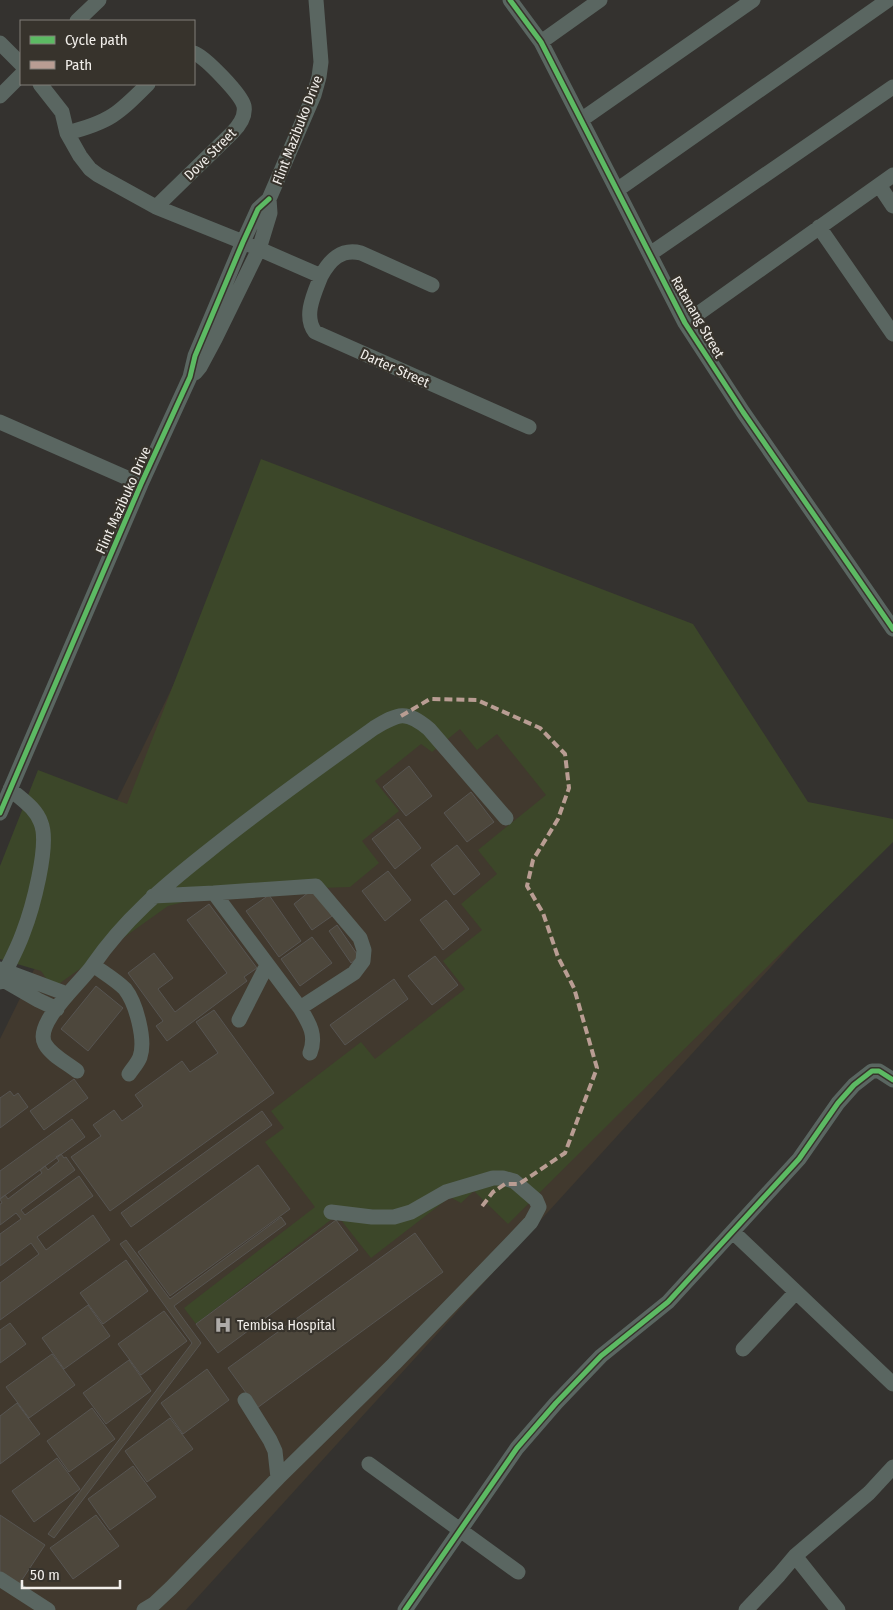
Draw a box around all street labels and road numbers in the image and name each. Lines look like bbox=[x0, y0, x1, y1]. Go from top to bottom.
street label: Flint Mazibuko Drive bbox=[269, 73, 326, 187]
street label: Dove Street bbox=[181, 125, 240, 184]
street label: Ratanang Street bbox=[667, 273, 728, 362]
street label: Darter Street bbox=[358, 346, 432, 391]
street label: Flint Mazibuko Drive bbox=[92, 444, 155, 557]

